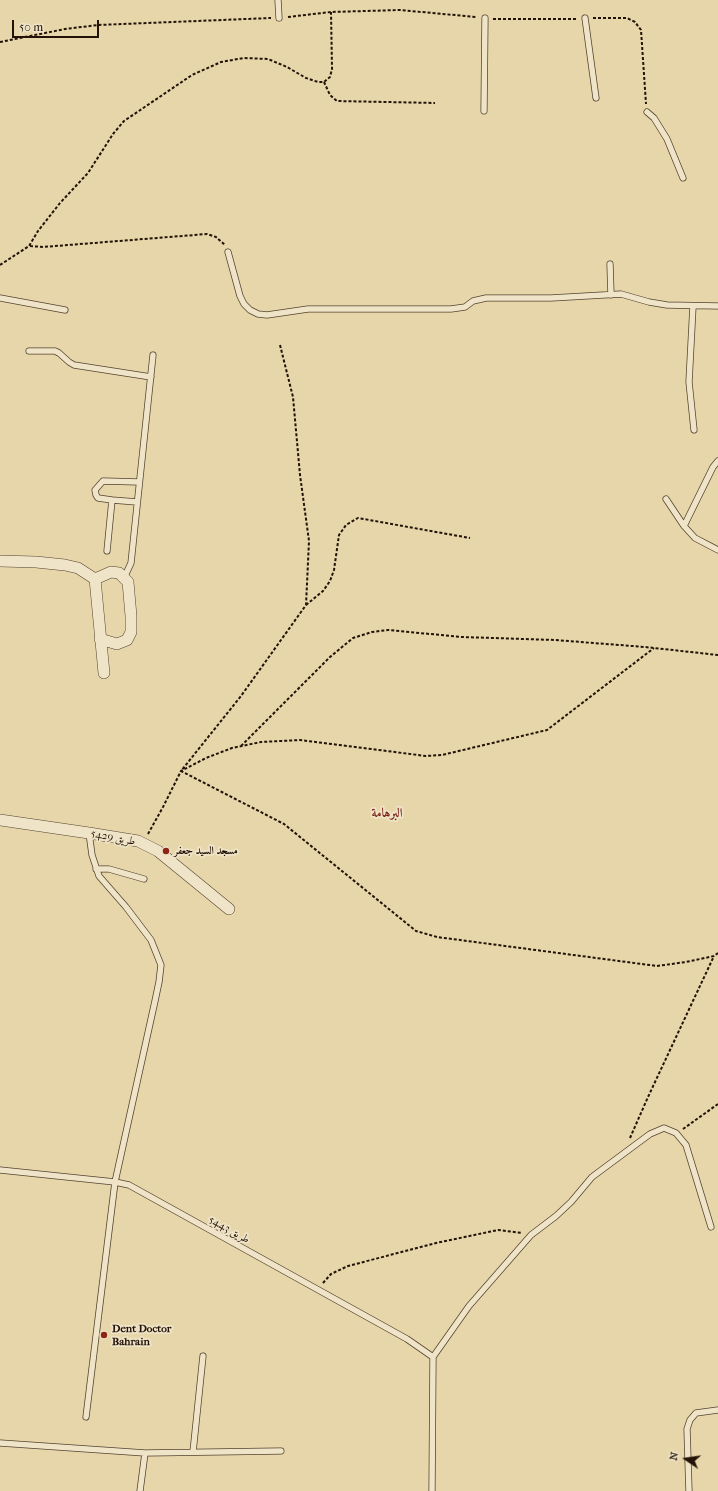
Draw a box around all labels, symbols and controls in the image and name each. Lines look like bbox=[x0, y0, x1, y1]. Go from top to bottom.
scale bar bbox=[14, 12, 101, 38]
text: 50 m bbox=[19, 20, 43, 34]
district label: البرهامة bbox=[371, 806, 403, 822]
street label: طريق 5429 bbox=[90, 827, 136, 849]
place label: مسجد السيد جعفر bbox=[174, 844, 238, 858]
marker: مسجد السيد جعفر bbox=[161, 846, 171, 856]
street label: طريق 5443 bbox=[206, 1213, 252, 1247]
place label: Dent Doctor Bahrain bbox=[112, 1322, 171, 1348]
marker: Dent Doctor Bahrain bbox=[99, 1330, 109, 1340]
north arrow bbox=[666, 1439, 706, 1479]
text: N bbox=[667, 1451, 681, 1462]

